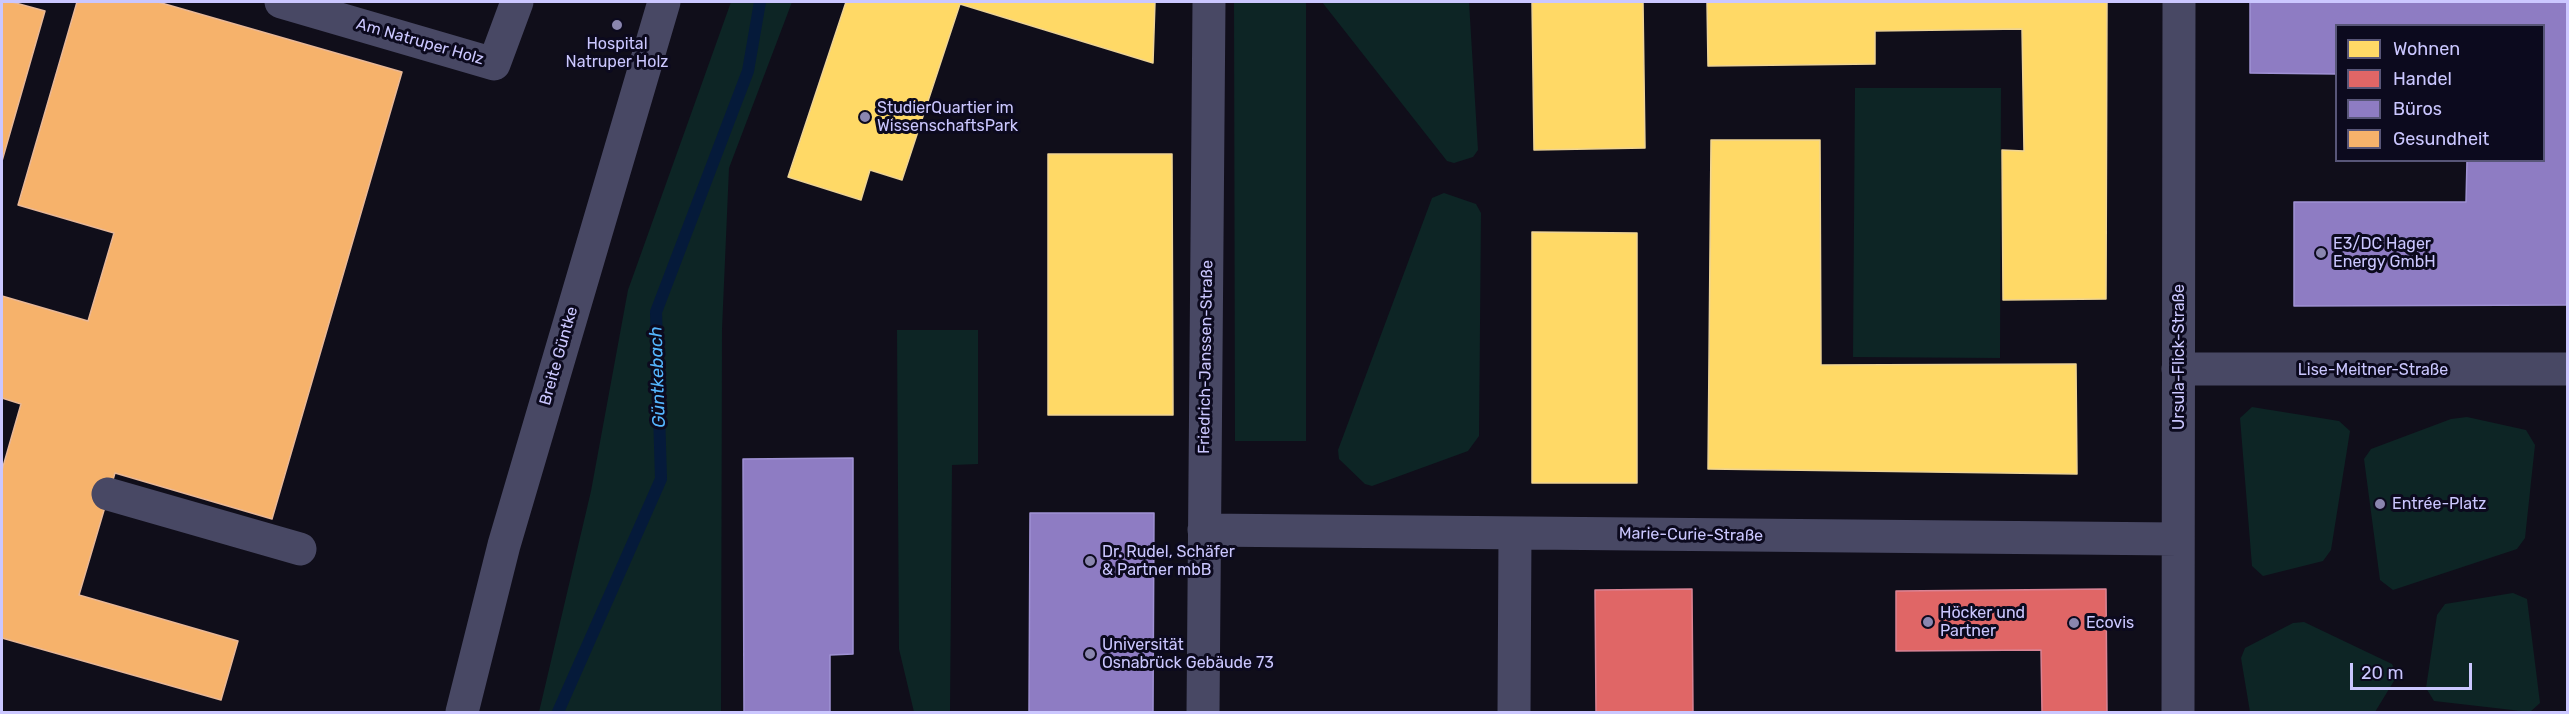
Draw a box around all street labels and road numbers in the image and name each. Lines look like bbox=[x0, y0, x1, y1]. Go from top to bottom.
street label: Am Natruper Holz bbox=[354, 15, 486, 69]
street label: Friedrich-Janssen-Straße bbox=[1195, 260, 1217, 454]
street label: Ursula-Flick-Straße bbox=[2169, 284, 2189, 430]
street label: Breite Güntke bbox=[536, 304, 582, 408]
street label: Lise-Meitner-Straße bbox=[2298, 360, 2448, 380]
street label: Marie-Curie-Straße bbox=[1619, 524, 1763, 546]

